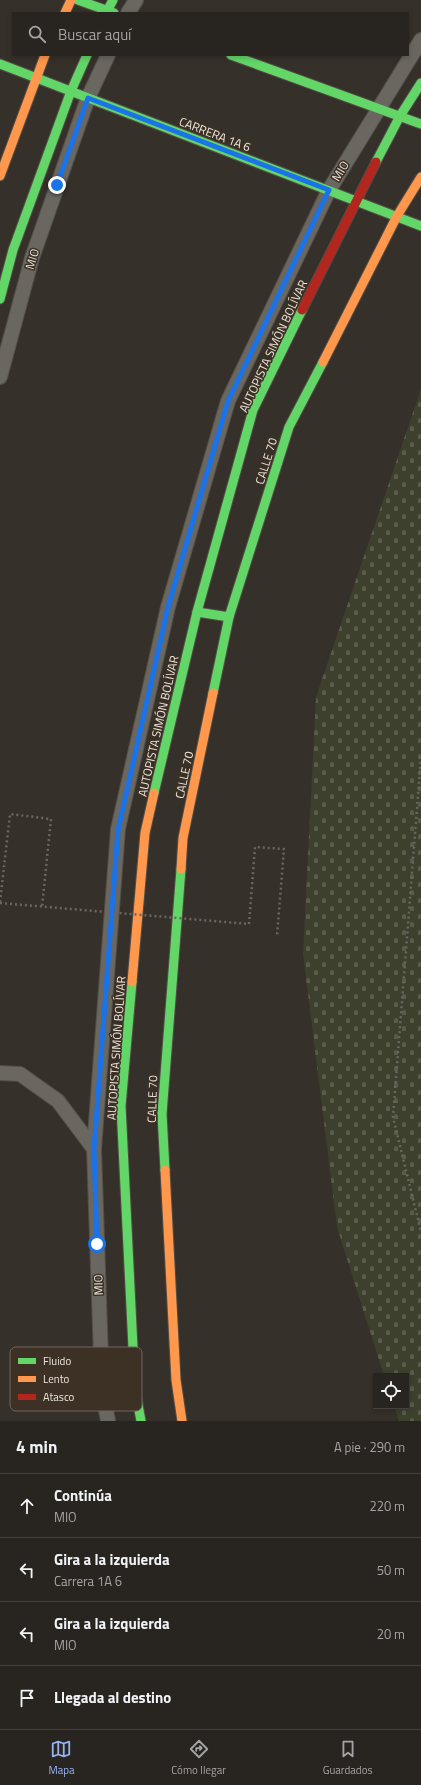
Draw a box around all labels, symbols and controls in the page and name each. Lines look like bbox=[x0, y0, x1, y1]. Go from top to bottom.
search box bbox=[12, 12, 409, 56]
icon: search bbox=[26, 23, 48, 45]
text: Buscar aquí bbox=[58, 23, 131, 46]
street label: CARRERA 1A 6 bbox=[176, 112, 254, 156]
street label: MIO bbox=[326, 157, 354, 185]
route end bbox=[48, 176, 66, 194]
street label: MIO bbox=[20, 246, 44, 272]
street label: AUTOPISTA SIMÓN BOLÍVAR bbox=[234, 277, 312, 415]
street label: CALLE 70 bbox=[250, 435, 282, 487]
street label: AUTOPISTA SIMÓN BOLÍVAR bbox=[133, 654, 183, 798]
street label: CALLE 70 bbox=[170, 749, 198, 800]
street label: AUTOPISTA SIMÓN BOLÍVAR bbox=[101, 975, 131, 1121]
street label: CALLE 70 bbox=[142, 1074, 162, 1123]
route start bbox=[88, 1235, 106, 1253]
street label: MIO bbox=[88, 1274, 108, 1296]
legend bbox=[10, 1347, 142, 1411]
text: Fluido bbox=[43, 1353, 71, 1369]
text: Lento bbox=[43, 1371, 70, 1387]
map controls bbox=[373, 1373, 409, 1409]
button: locate bbox=[373, 1373, 409, 1409]
text: Atasco bbox=[43, 1389, 75, 1405]
text: 4 min bbox=[16, 1434, 57, 1460]
text: A pie · 290 m bbox=[334, 1437, 405, 1457]
text: Continúa bbox=[54, 1484, 112, 1507]
icon: ahead bbox=[16, 1495, 38, 1517]
text: 220 m bbox=[369, 1496, 405, 1516]
text: MIO bbox=[54, 1507, 77, 1527]
text: Gira a la izquierda bbox=[54, 1548, 170, 1571]
icon: left bbox=[16, 1559, 38, 1581]
text: 50 m bbox=[377, 1560, 405, 1580]
text: Carrera 1A 6 bbox=[54, 1571, 122, 1591]
text: Gira a la izquierda bbox=[54, 1612, 170, 1635]
icon: left bbox=[16, 1623, 38, 1645]
text: 20 m bbox=[377, 1624, 405, 1644]
text: MIO bbox=[54, 1635, 77, 1655]
text: Llegada al destino bbox=[54, 1686, 171, 1709]
icon: arrive bbox=[16, 1687, 38, 1709]
tab: Mapa bbox=[48, 1738, 74, 1778]
tab: Cómo llegar bbox=[171, 1738, 226, 1778]
tab: Guardados bbox=[323, 1738, 373, 1778]

